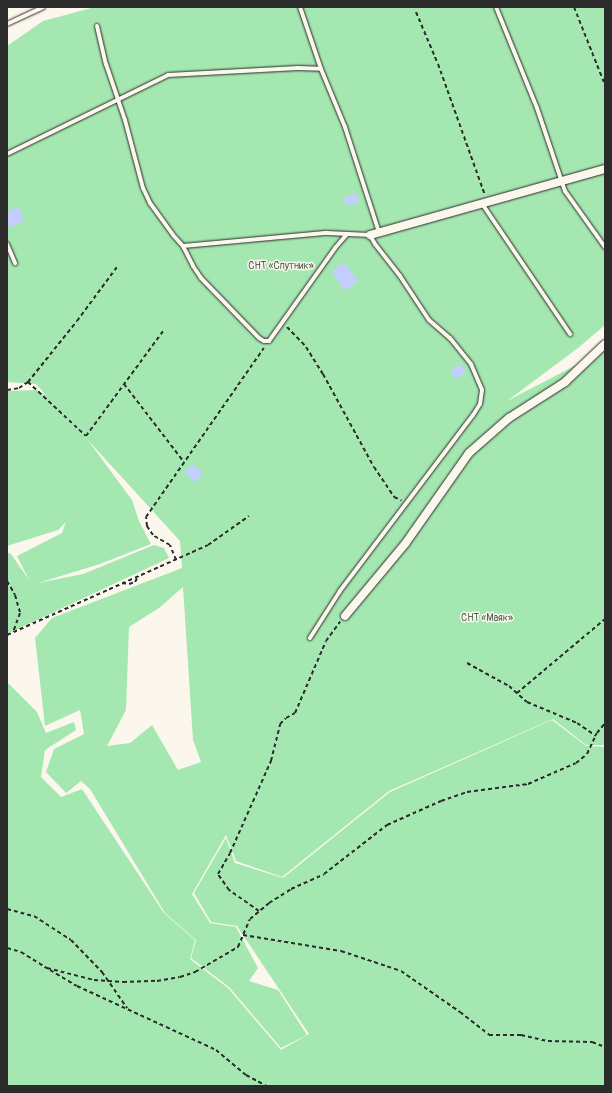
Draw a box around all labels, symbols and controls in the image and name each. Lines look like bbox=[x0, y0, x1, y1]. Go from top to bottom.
park label: СНТ «Спутник» bbox=[248, 261, 314, 273]
park label: СНТ «Маяк» bbox=[461, 613, 513, 625]

